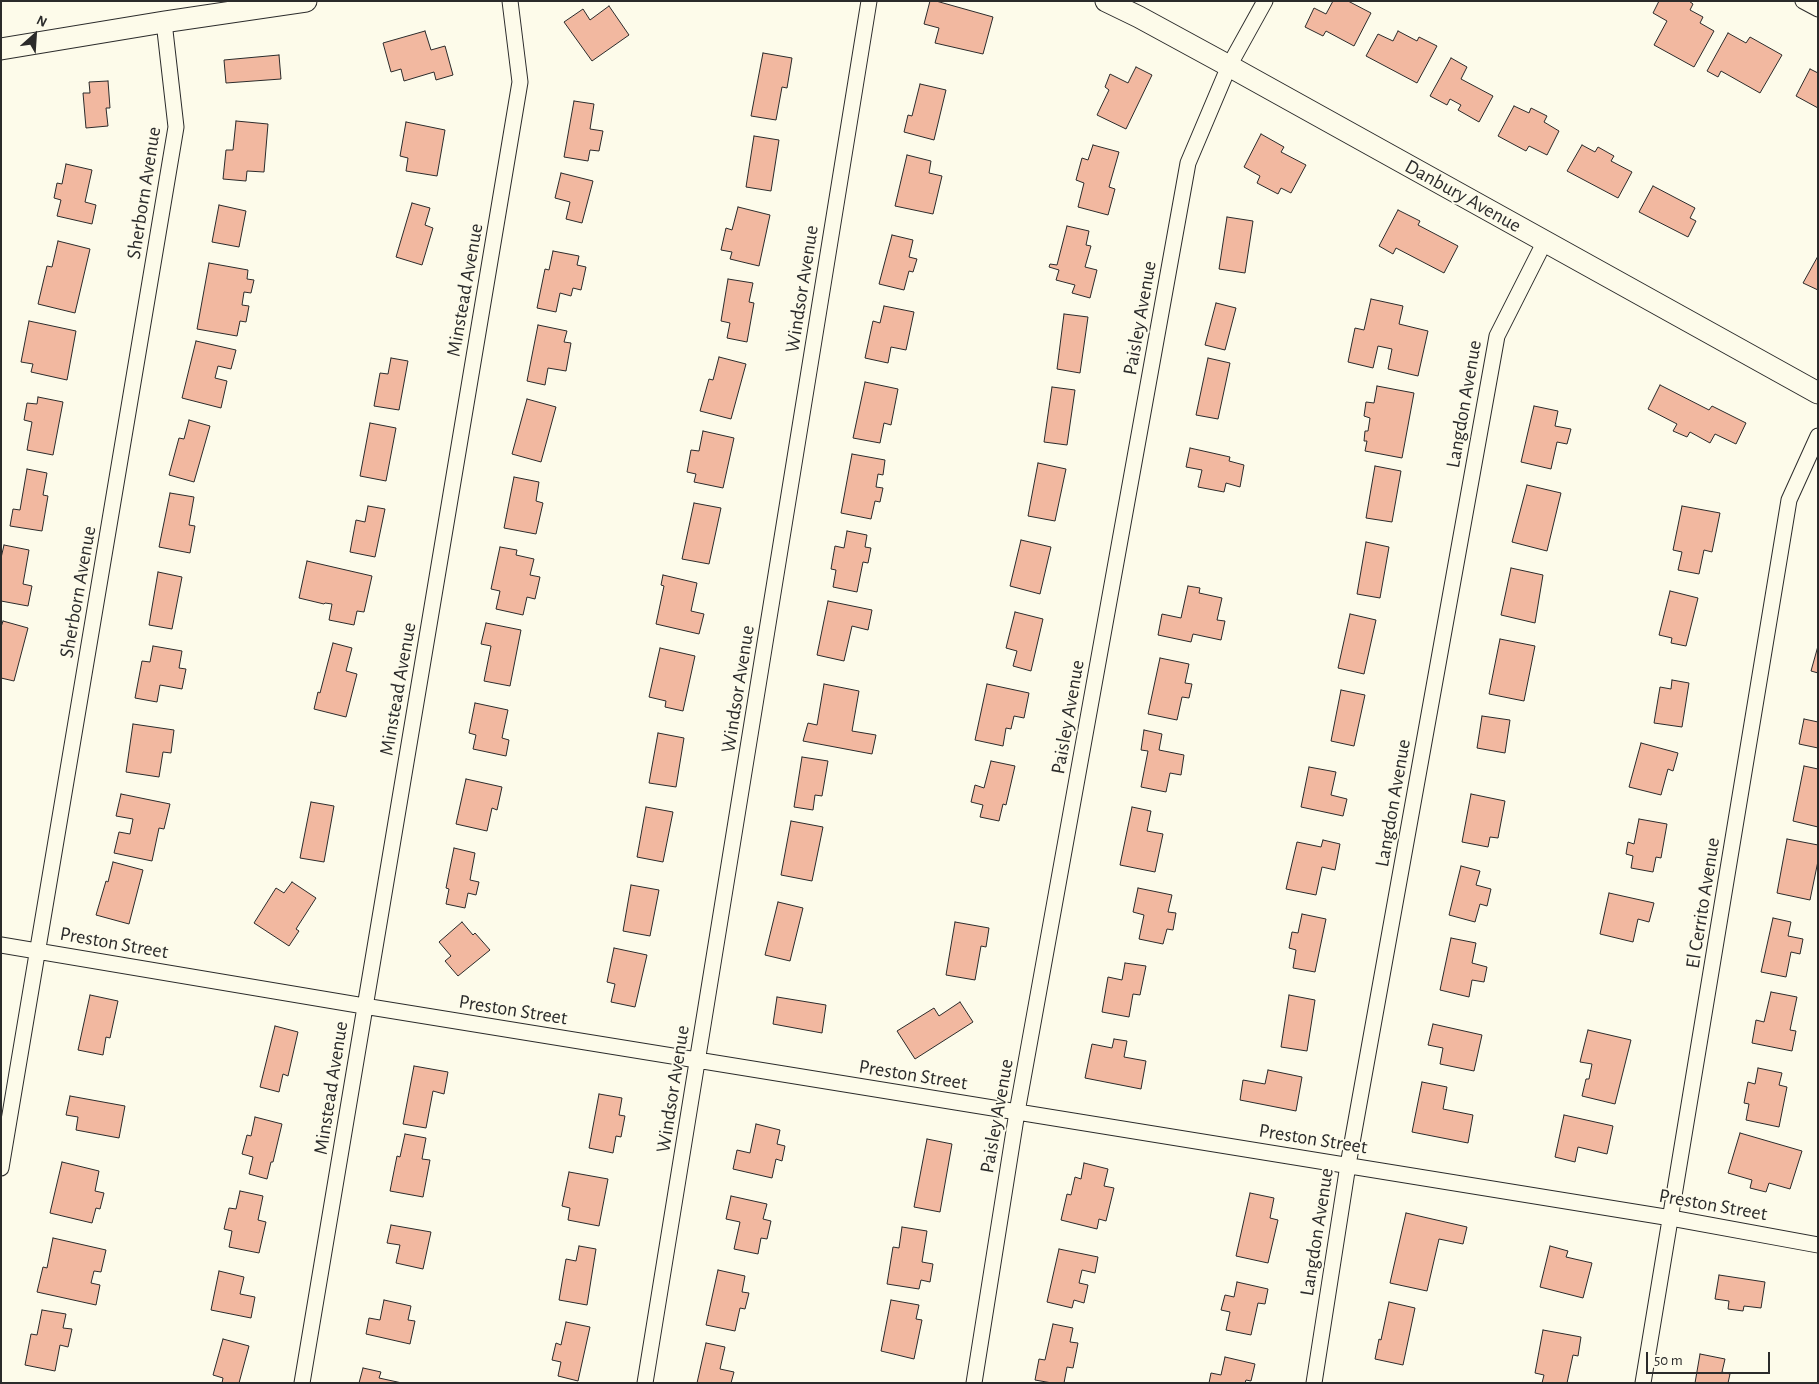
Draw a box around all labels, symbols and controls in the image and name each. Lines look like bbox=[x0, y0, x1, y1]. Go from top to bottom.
north arrow bbox=[10, 10, 60, 60]
text: N bbox=[34, 13, 49, 30]
street label: Sherborn Avenue bbox=[122, 125, 166, 261]
street label: Danbury Avenue bbox=[1401, 154, 1525, 238]
street label: Minstead Avenue bbox=[441, 222, 489, 358]
street label: Windsor Avenue bbox=[780, 224, 824, 354]
street label: Paisley Avenue bbox=[1118, 259, 1162, 377]
street label: Langdon Avenue bbox=[1441, 338, 1487, 470]
street label: Sherborn Avenue bbox=[55, 524, 101, 660]
street label: Minstead Avenue bbox=[374, 621, 422, 757]
street label: Windsor Avenue bbox=[716, 624, 760, 754]
street label: Paisley Avenue bbox=[1046, 658, 1090, 776]
street label: Langdon Avenue bbox=[1370, 737, 1416, 869]
street label: El Cerrito Avenue bbox=[1681, 836, 1725, 970]
street label: Preston Street bbox=[58, 922, 170, 964]
street label: Preston Street bbox=[457, 990, 569, 1030]
street label: Minstead Avenue bbox=[309, 1020, 353, 1156]
street label: Windsor Avenue bbox=[651, 1024, 695, 1154]
street label: Preston Street bbox=[857, 1055, 969, 1095]
street label: Paisley Avenue bbox=[975, 1057, 1019, 1175]
street label: Preston Street bbox=[1257, 1119, 1369, 1159]
street label: Langdon Avenue bbox=[1295, 1166, 1339, 1298]
street label: Preston Street bbox=[1657, 1184, 1769, 1226]
scale bar bbox=[1649, 1342, 1773, 1374]
text: 50 m bbox=[1654, 1353, 1683, 1368]

